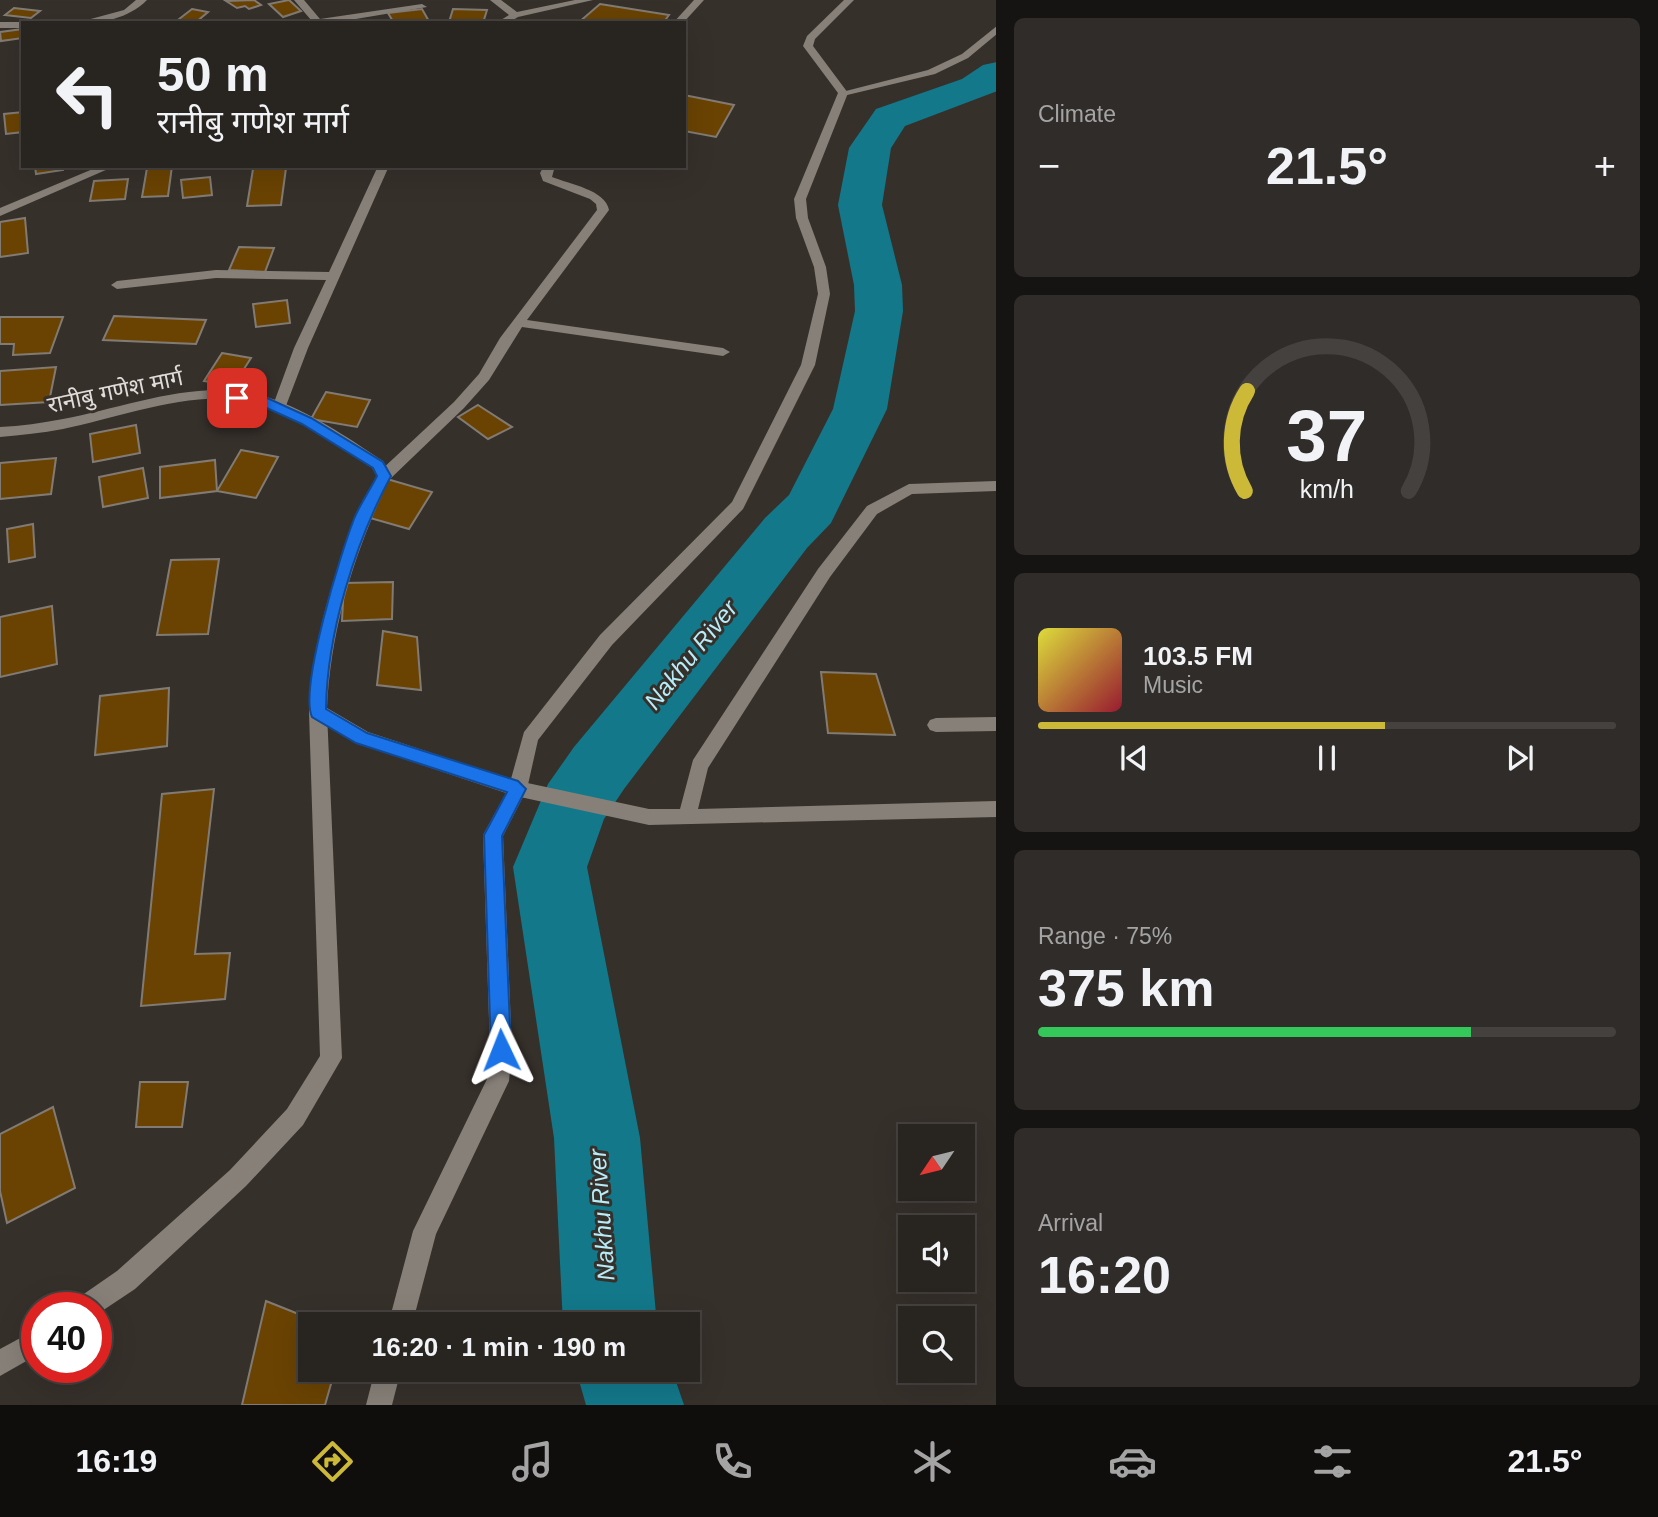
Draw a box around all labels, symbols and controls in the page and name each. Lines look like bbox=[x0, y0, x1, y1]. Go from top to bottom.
text: 50 m bbox=[157, 47, 269, 101]
icon: left bbox=[42, 49, 133, 140]
text: Climate bbox=[1038, 101, 1116, 127]
text: रानीबु गणेश मार्ग bbox=[157, 104, 349, 140]
text: 21.5° bbox=[1266, 137, 1388, 195]
text: − bbox=[1038, 145, 1060, 187]
text: + bbox=[1594, 145, 1616, 187]
street label: रानीबु गणेश मार्ग bbox=[45, 364, 187, 420]
pin bbox=[207, 368, 267, 428]
icon: arrive bbox=[218, 379, 256, 417]
text: 37 bbox=[1287, 396, 1367, 477]
text: km/h bbox=[1300, 475, 1354, 503]
water label: Nakhu River bbox=[639, 594, 743, 714]
text: 103.5 FM bbox=[1143, 641, 1253, 671]
text: Music bbox=[1143, 672, 1203, 698]
icon: previous bbox=[1115, 739, 1153, 777]
icon: pause bbox=[1308, 739, 1346, 777]
icon: next bbox=[1501, 739, 1539, 777]
text: Range · 75% bbox=[1038, 923, 1172, 949]
text: 375 km bbox=[1038, 959, 1214, 1017]
position arrow bbox=[464, 1013, 538, 1087]
north arrow bbox=[898, 1124, 975, 1200]
map controls bbox=[898, 1124, 975, 1383]
water label: Nakhu River bbox=[583, 1147, 620, 1282]
text: Arrival bbox=[1038, 1210, 1103, 1236]
button: sound bbox=[898, 1215, 975, 1292]
text: 16:20 bbox=[1038, 1246, 1171, 1304]
speed limit sign: 40 bbox=[21, 1292, 112, 1383]
button: search bbox=[898, 1306, 975, 1383]
text: 16:20 · 1 min · 190 m bbox=[372, 1332, 626, 1362]
icon: directions bbox=[308, 1437, 357, 1486]
icon: music bbox=[508, 1437, 557, 1486]
icon: phone bbox=[708, 1437, 757, 1486]
icon: climate bbox=[908, 1437, 957, 1486]
icon: car bbox=[1108, 1437, 1157, 1486]
icon: filters bbox=[1308, 1437, 1357, 1486]
text: 16:19 bbox=[75, 1443, 157, 1479]
text: 21.5° bbox=[1507, 1443, 1582, 1479]

